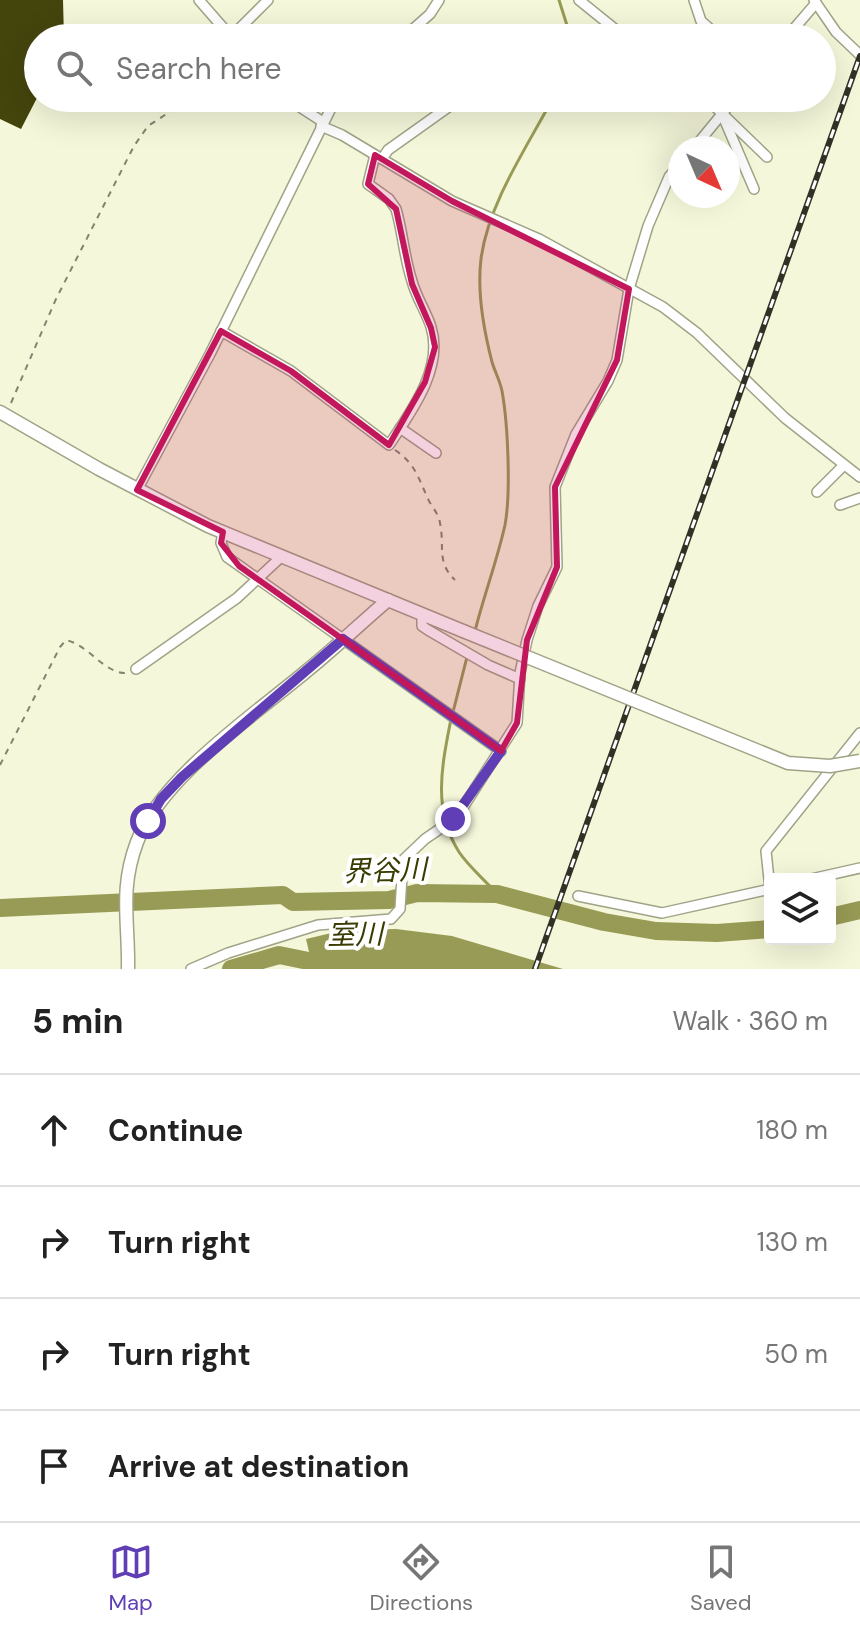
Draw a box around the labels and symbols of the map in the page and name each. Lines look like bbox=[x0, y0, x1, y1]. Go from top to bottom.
north arrow bbox=[668, 136, 740, 208]
route end bbox=[435, 801, 471, 837]
route start bbox=[130, 803, 166, 839]
water label: 界谷川 bbox=[342, 850, 431, 890]
water label: 室川 bbox=[327, 915, 386, 953]

